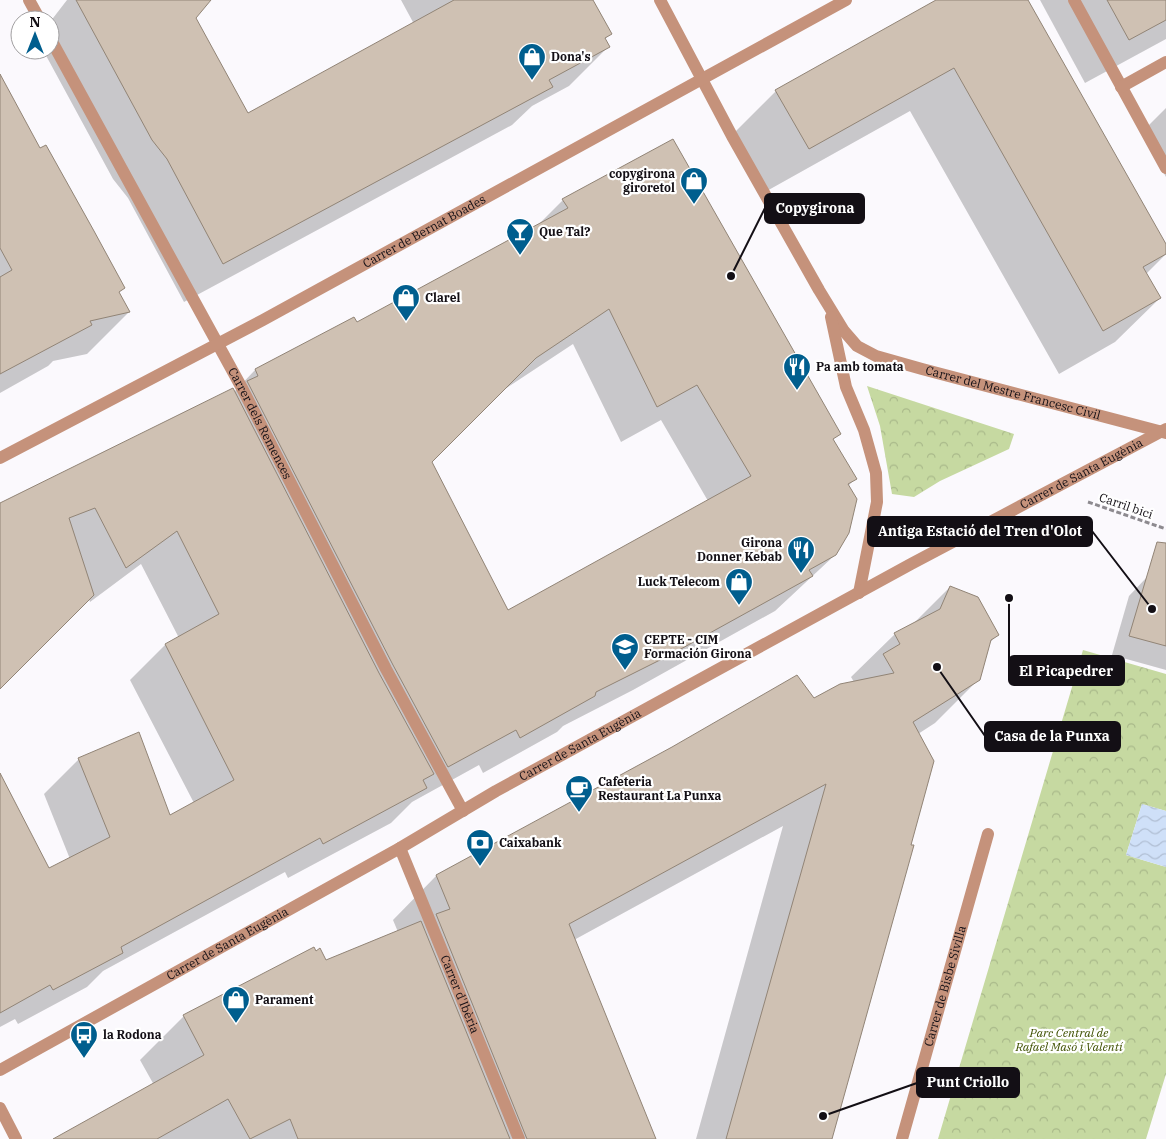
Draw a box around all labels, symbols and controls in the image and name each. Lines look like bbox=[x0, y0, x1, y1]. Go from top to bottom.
north arrow bbox=[10, 10, 60, 60]
text: N bbox=[29, 13, 41, 31]
shop icon: Dona's bbox=[517, 42, 547, 81]
place label: Dona's bbox=[551, 49, 591, 64]
place label: copygirona giroretol bbox=[609, 166, 675, 195]
shop icon: copygirona giroretol bbox=[679, 166, 709, 205]
street label: Carrer de Bernat Boades bbox=[360, 191, 488, 271]
callout: Copygirona bbox=[765, 194, 864, 223]
text: Copygirona bbox=[776, 199, 854, 217]
bar icon: Que Tal? bbox=[505, 217, 535, 256]
place label: Que Tal? bbox=[539, 224, 591, 239]
shop icon: Clarel bbox=[391, 283, 421, 322]
place label: Clarel bbox=[425, 290, 460, 305]
restaurant icon: Pa amb tomata bbox=[782, 352, 812, 391]
place label: Pa amb tomata bbox=[816, 359, 904, 374]
street label: Carrer del Mestre Francesc Civil bbox=[924, 362, 1103, 423]
street label: Carrer dels Remences bbox=[225, 365, 296, 482]
street label: Carrer de Santa Eugènia bbox=[1017, 434, 1146, 512]
street label: Carril bici bbox=[1097, 489, 1155, 522]
callout: Antiga Estació del Tren d'Olot bbox=[868, 517, 1092, 546]
text: Antiga Estació del Tren d'Olot bbox=[878, 522, 1082, 540]
place label: Girona Donner Kebab bbox=[697, 535, 782, 564]
restaurant icon: Girona Donner Kebab bbox=[786, 535, 816, 574]
shop icon: Luck Telecom bbox=[724, 567, 754, 606]
place label: Luck Telecom bbox=[638, 574, 720, 589]
school or university icon: CEPTE - CIM Formación Girona bbox=[610, 632, 640, 671]
place label: CEPTE - CIM Formación Girona bbox=[644, 632, 752, 661]
callout: El Picapedrer bbox=[1009, 656, 1124, 685]
text: El Picapedrer bbox=[1019, 662, 1113, 680]
street label: Carrer de Santa Eugènia bbox=[516, 705, 644, 784]
callout: Casa de la Punxa bbox=[985, 722, 1120, 751]
text: Casa de la Punxa bbox=[994, 727, 1110, 745]
cafe icon: Cafeteria Restaurant La Punxa bbox=[564, 774, 594, 813]
place label: Cafeteria Restaurant La Punxa bbox=[598, 774, 722, 803]
bank icon: Caixabank bbox=[465, 828, 495, 867]
place label: Caixabank bbox=[499, 835, 562, 850]
street label: Carrer de Santa Eugènia bbox=[164, 903, 291, 983]
street label: Carrer de Bisbe Sivilla bbox=[920, 923, 969, 1048]
street label: Carrer d'Ibèria bbox=[438, 953, 483, 1036]
shop icon: Parament bbox=[221, 985, 251, 1024]
place label: Parament bbox=[255, 992, 314, 1007]
bus stop icon: la Rodona bbox=[69, 1020, 99, 1059]
park label: Parc Central de Rafael Masó i Valentí bbox=[1015, 1025, 1124, 1054]
place label: la Rodona bbox=[103, 1027, 162, 1042]
callout: Punt Criollo bbox=[917, 1068, 1019, 1097]
text: Punt Criollo bbox=[927, 1073, 1009, 1091]

